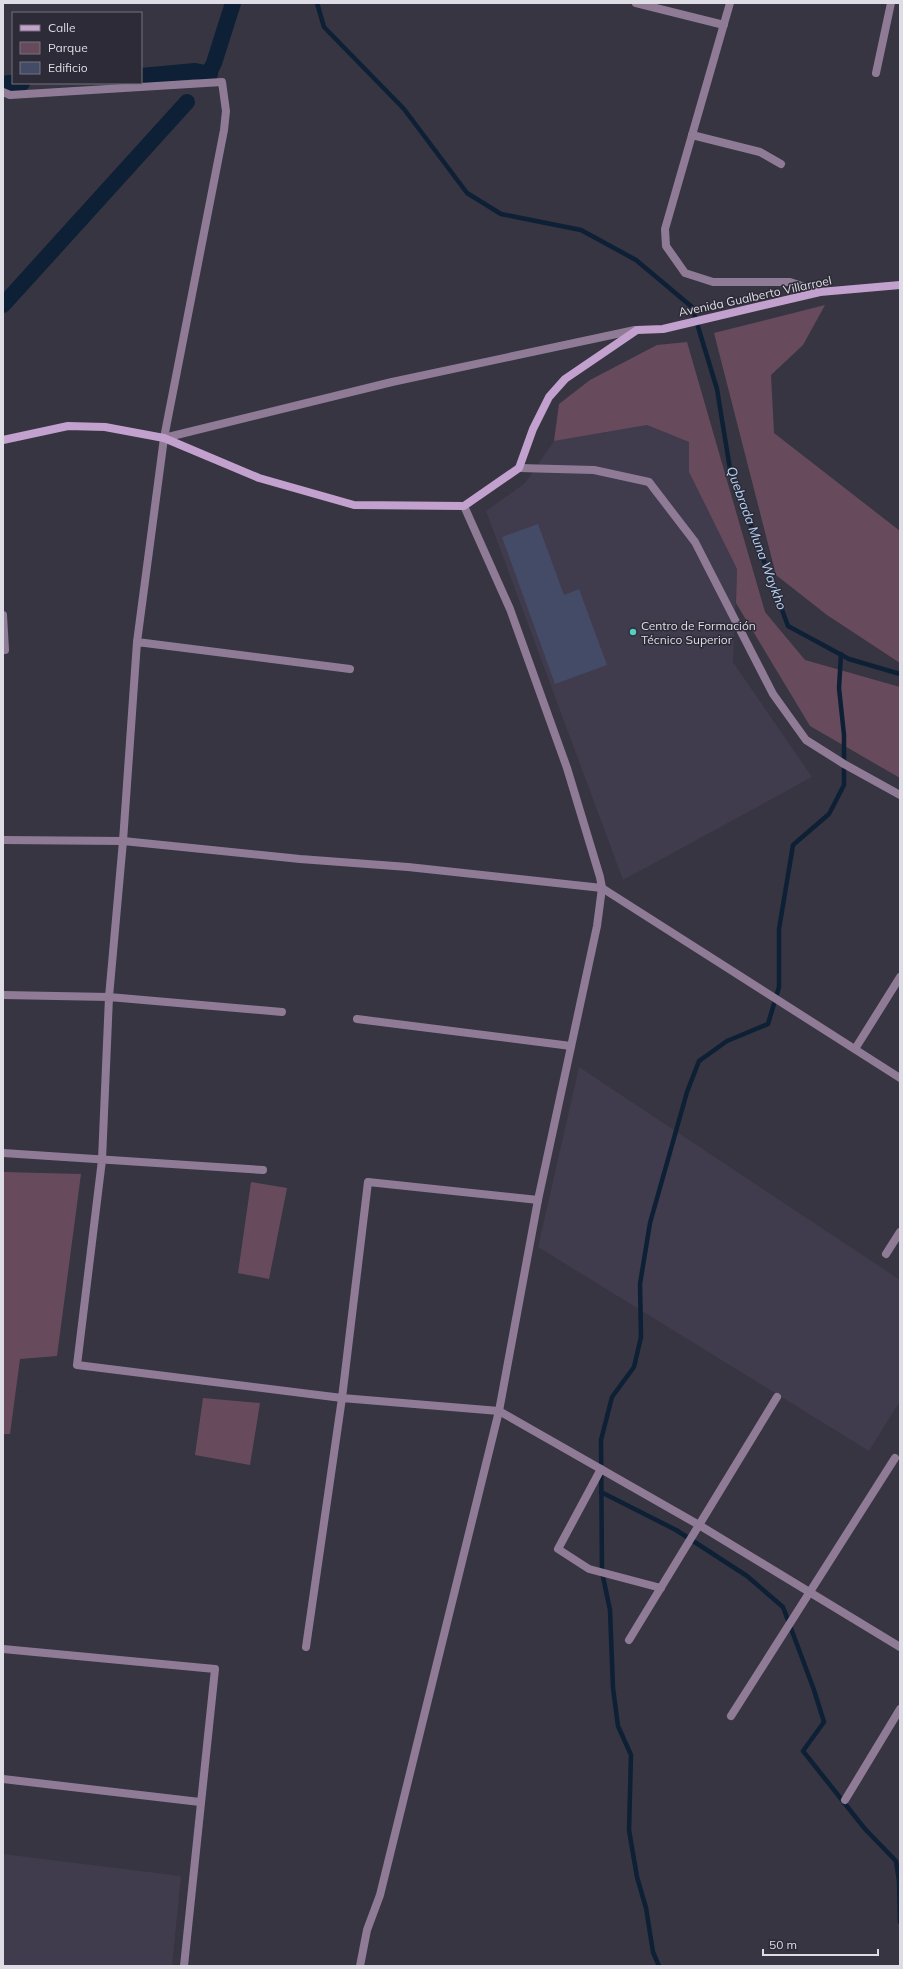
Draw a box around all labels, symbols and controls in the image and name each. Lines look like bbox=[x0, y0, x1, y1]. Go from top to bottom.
legend bbox=[12, 12, 142, 84]
text: Calle bbox=[48, 20, 75, 35]
text: Parque bbox=[48, 40, 88, 55]
text: Edificio bbox=[48, 60, 88, 75]
street label: Avenida Gualberto Villarroel bbox=[677, 272, 833, 320]
water label: Quebrada Muna Waykho bbox=[724, 464, 790, 612]
place label: Centro de Formación Técnico Superior bbox=[641, 618, 756, 647]
marker: Centro de Formación Técnico Superior bbox=[628, 627, 638, 637]
scale bar bbox=[763, 1931, 878, 1957]
text: 50 m bbox=[769, 1937, 797, 1952]

